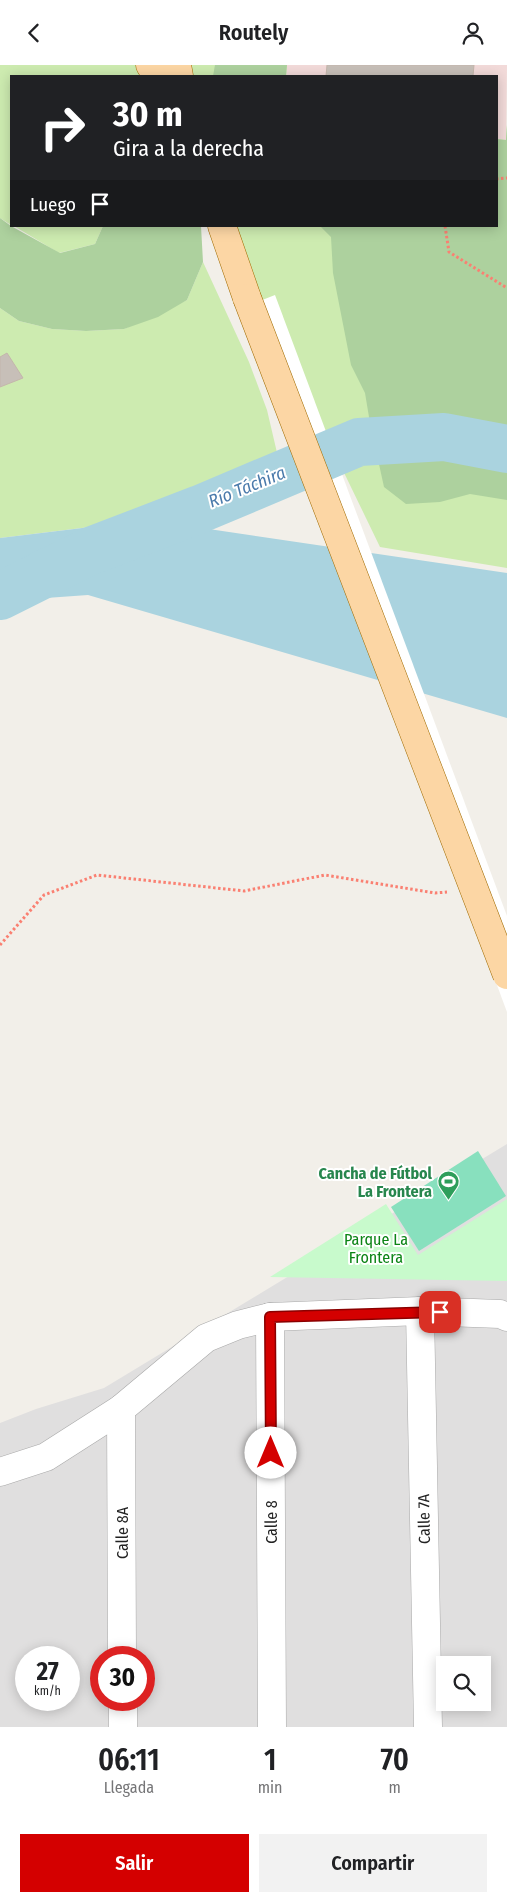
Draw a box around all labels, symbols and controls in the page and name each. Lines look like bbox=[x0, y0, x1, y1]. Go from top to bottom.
icon: back bbox=[20, 19, 48, 47]
text: Routely bbox=[219, 19, 288, 46]
icon: person bbox=[459, 19, 487, 47]
text: 30 m bbox=[113, 93, 183, 135]
icon: right bbox=[30, 95, 95, 160]
text: Gira a la derecha bbox=[113, 135, 264, 162]
icon: arrive bbox=[86, 190, 114, 218]
text: Luego bbox=[30, 193, 76, 216]
water label: Río Táchira bbox=[205, 462, 289, 512]
place label: Cancha de Fútbol La Frontera bbox=[319, 1164, 433, 1201]
sports icon: Cancha de Fútbol La Frontera bbox=[436, 1170, 460, 1201]
park label: Parque La Frontera bbox=[344, 1230, 408, 1267]
pin bbox=[419, 1291, 461, 1333]
icon: arrive bbox=[426, 1298, 454, 1326]
position arrow bbox=[244, 1426, 296, 1478]
street label: Calle 7A bbox=[414, 1493, 434, 1544]
street label: Calle 8 bbox=[262, 1500, 281, 1544]
street label: Calle 8A bbox=[113, 1506, 132, 1559]
speed limit sign: 30 bbox=[90, 1646, 155, 1711]
map controls bbox=[436, 1656, 491, 1711]
button: search bbox=[436, 1656, 491, 1711]
text: 27 bbox=[36, 1657, 59, 1687]
text: km/h bbox=[34, 1684, 61, 1698]
text: 06:11 bbox=[98, 1742, 160, 1778]
text: 1 bbox=[264, 1742, 276, 1778]
text: 70 bbox=[381, 1742, 409, 1778]
text: Llegada bbox=[104, 1778, 154, 1797]
text: min bbox=[258, 1778, 283, 1797]
text: m bbox=[389, 1778, 401, 1797]
button: Salir bbox=[20, 1834, 249, 1892]
button: Compartir bbox=[259, 1834, 487, 1892]

